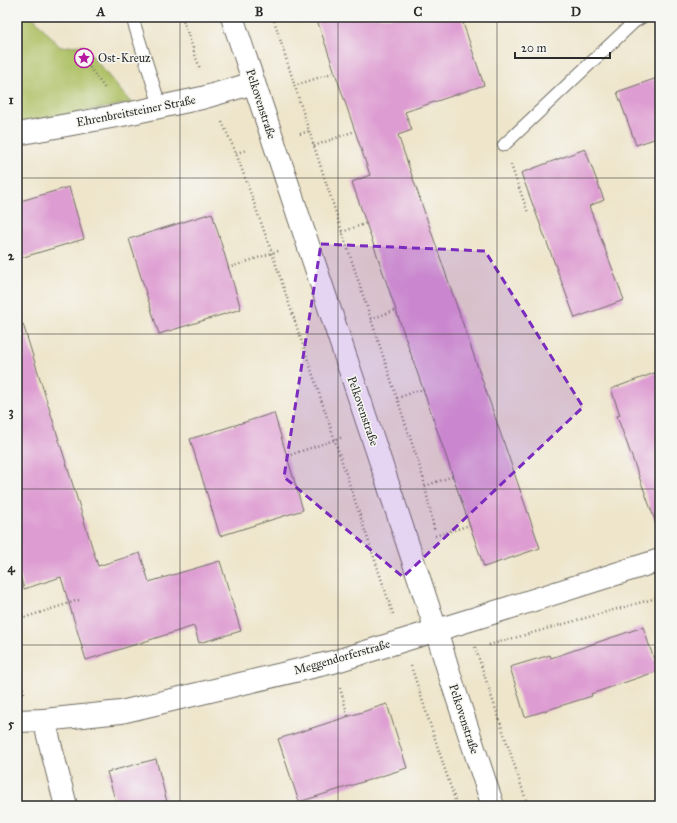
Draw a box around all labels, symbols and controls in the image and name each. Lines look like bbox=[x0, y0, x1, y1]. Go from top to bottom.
text: A bbox=[96, 4, 106, 20]
text: B bbox=[255, 4, 264, 20]
text: C bbox=[414, 4, 423, 20]
text: D bbox=[571, 4, 581, 20]
scale bar bbox=[515, 34, 610, 60]
text: 20 m bbox=[521, 41, 547, 55]
place icon: Ost-Kreuz bbox=[73, 47, 95, 69]
place label: Ost-Kreuz bbox=[98, 51, 151, 65]
street label: Pelkovenstraße bbox=[243, 67, 279, 141]
text: 1 bbox=[8, 92, 14, 108]
street label: Ehrenbreitsteiner Straße bbox=[75, 93, 197, 129]
text: 2 bbox=[8, 248, 15, 264]
street label: Pelkovenstraße bbox=[345, 374, 381, 448]
text: 3 bbox=[8, 404, 14, 420]
text: 4 bbox=[7, 560, 15, 576]
street label: Meggendorferstraße bbox=[292, 637, 392, 678]
street label: Pelkovenstraße bbox=[446, 682, 482, 756]
text: 5 bbox=[8, 716, 15, 732]

